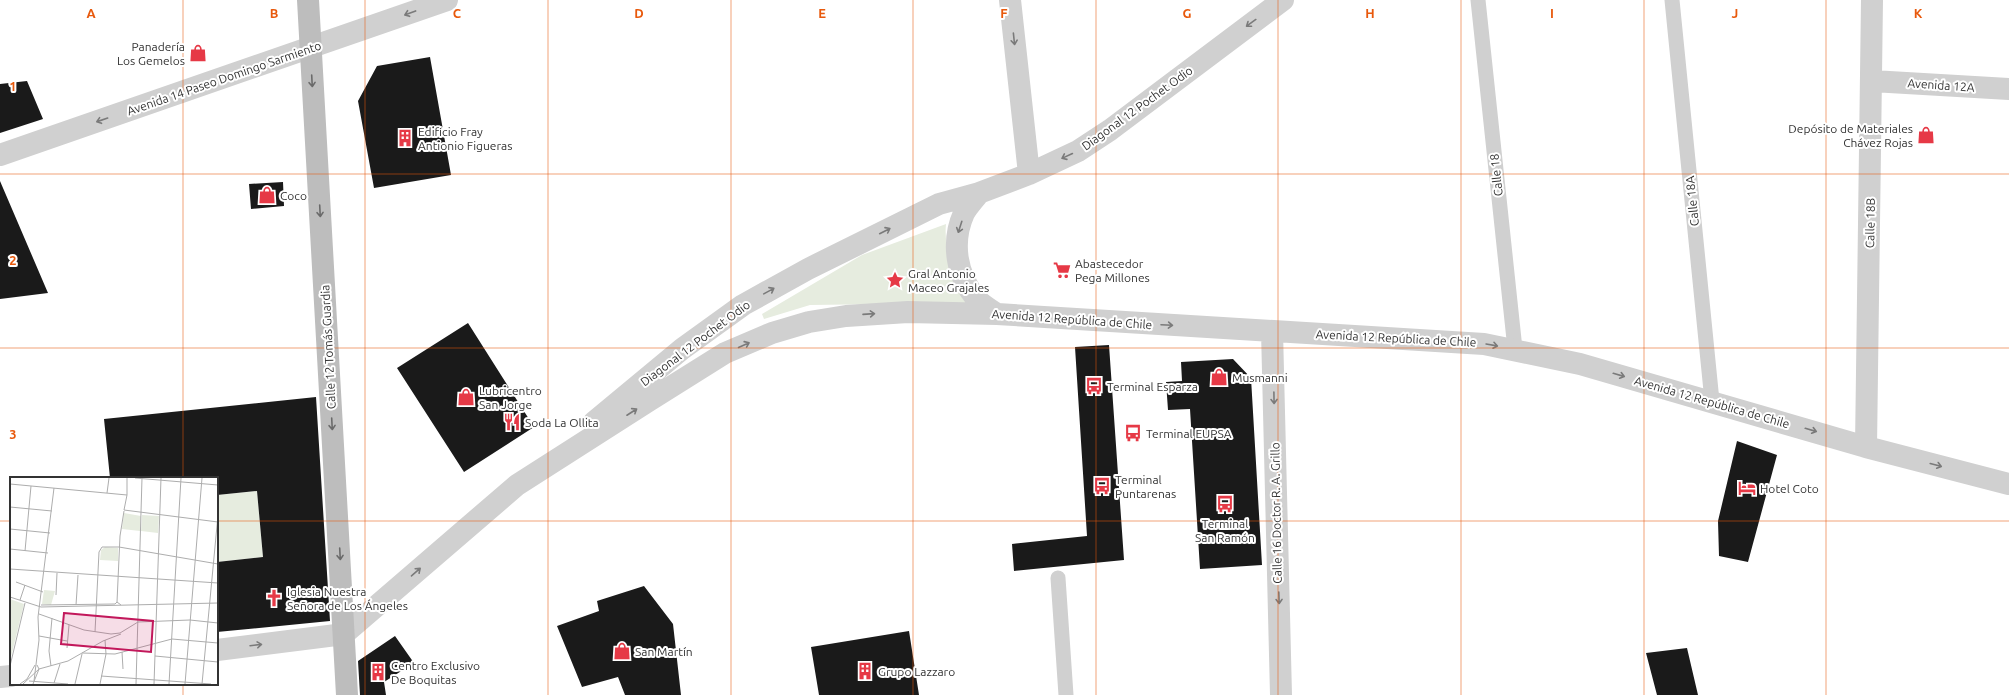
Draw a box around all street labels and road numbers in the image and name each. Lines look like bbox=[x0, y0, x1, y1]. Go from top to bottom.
street label: Avenida 14 Paseo Domingo Sarmiento bbox=[125, 39, 323, 117]
street label: Diagonal 12 Pochet Odio bbox=[1079, 63, 1195, 153]
street label: Avenida 12A bbox=[1907, 76, 1975, 94]
street label: Calle 18 bbox=[1487, 153, 1505, 197]
street label: Calle 18A bbox=[1683, 175, 1701, 227]
street label: Calle 18B bbox=[1863, 198, 1877, 248]
street label: Calle 12 Tomás Guardia bbox=[318, 284, 338, 410]
street label: Diagonal 12 Pochet Odio bbox=[638, 298, 752, 388]
street label: Avenida 12 República de Chile bbox=[991, 307, 1153, 331]
street label: Avenida 12 República de Chile bbox=[1315, 327, 1477, 349]
street label: Avenida 12 República de Chile bbox=[1633, 374, 1791, 430]
street label: Calle 16 Doctor R. A. Grillo bbox=[1268, 442, 1284, 584]

